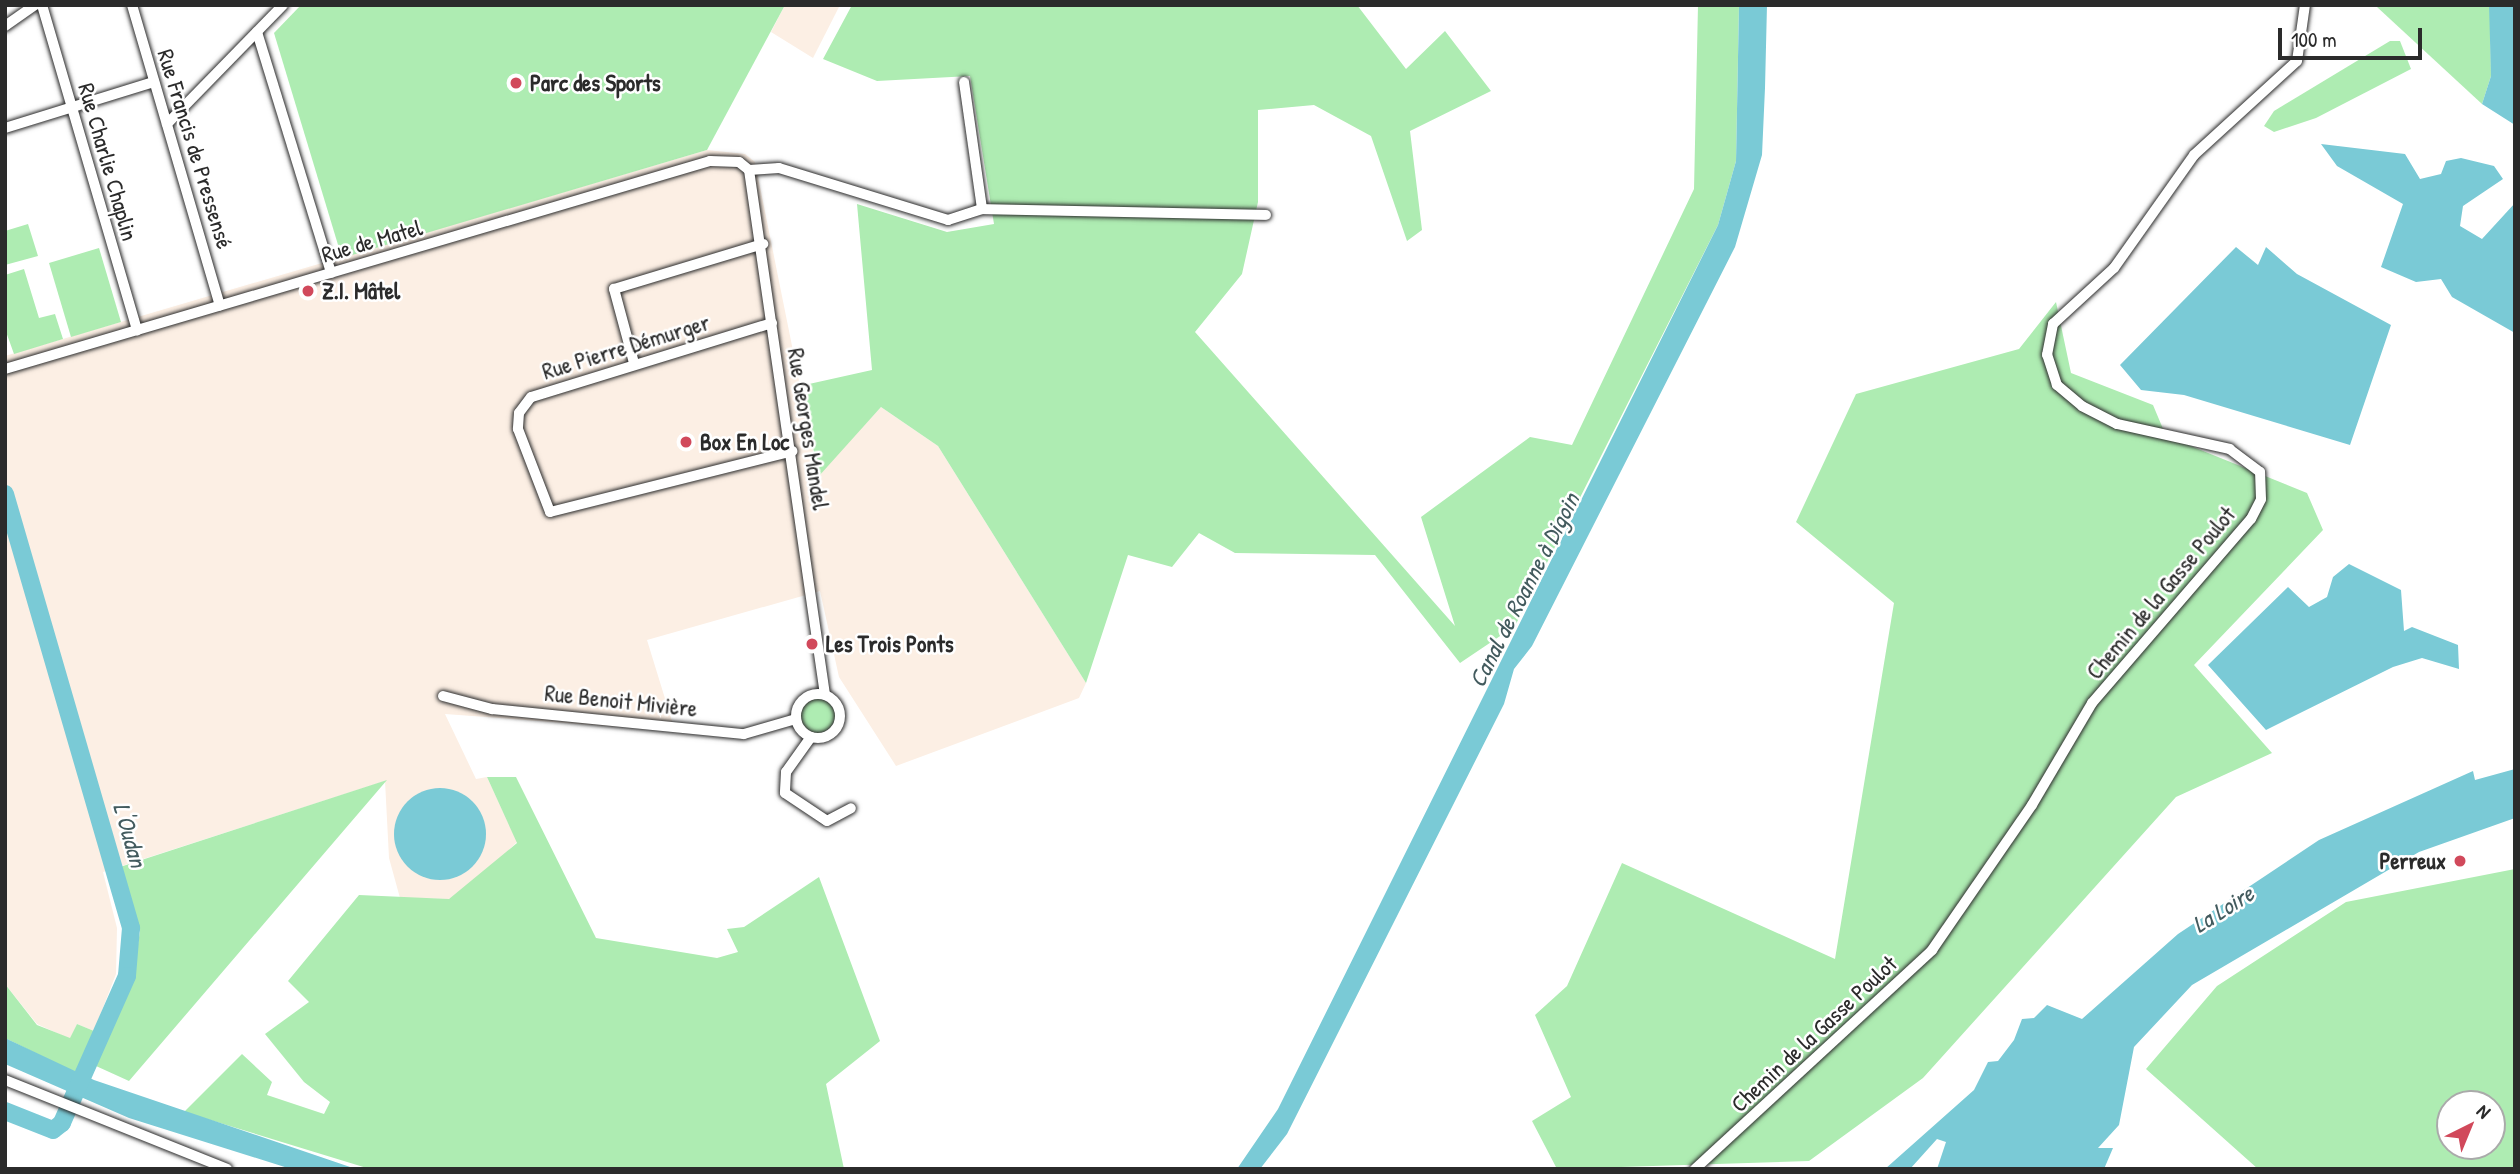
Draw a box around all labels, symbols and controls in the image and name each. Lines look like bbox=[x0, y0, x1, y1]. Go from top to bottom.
scale bar bbox=[2282, 14, 2426, 58]
text: 100 m bbox=[2291, 25, 2337, 54]
street label: Rue Francis de Pressensé bbox=[152, 46, 238, 252]
place label: Parc des Sports bbox=[530, 69, 661, 97]
marker: Parc des Sports bbox=[508, 75, 524, 91]
street label: Rue Charlie Chaplin bbox=[72, 80, 144, 244]
street label: Rue de Matel bbox=[319, 213, 425, 269]
place label: Z.I. Mâtel bbox=[322, 277, 400, 305]
marker: Z.I. Mâtel bbox=[300, 283, 316, 299]
street label: Rue Pierre Démurger bbox=[539, 308, 713, 386]
street label: Rue Georges Mandel bbox=[782, 346, 834, 512]
place label: Box En Loc bbox=[700, 428, 789, 456]
marker: Box En Loc bbox=[678, 434, 694, 450]
water label: Canal de Roanne à Digoin bbox=[1463, 488, 1585, 692]
street label: Chemin de la Gasse Poulot bbox=[2081, 501, 2241, 685]
place label: Les Trois Ponts bbox=[826, 630, 954, 658]
marker: Les Trois Ponts bbox=[804, 636, 820, 652]
street label: Rue Benoit Mivière bbox=[543, 679, 699, 723]
water label: L'Oudan bbox=[107, 800, 153, 870]
place label: Perreux bbox=[2379, 847, 2446, 875]
marker: Perreux bbox=[2452, 853, 2468, 869]
water label: La Loire bbox=[2187, 879, 2259, 939]
street label: Chemin de la Gasse Poulot bbox=[1725, 950, 1903, 1118]
north arrow bbox=[2436, 1090, 2506, 1160]
text: N bbox=[2471, 1098, 2497, 1124]

